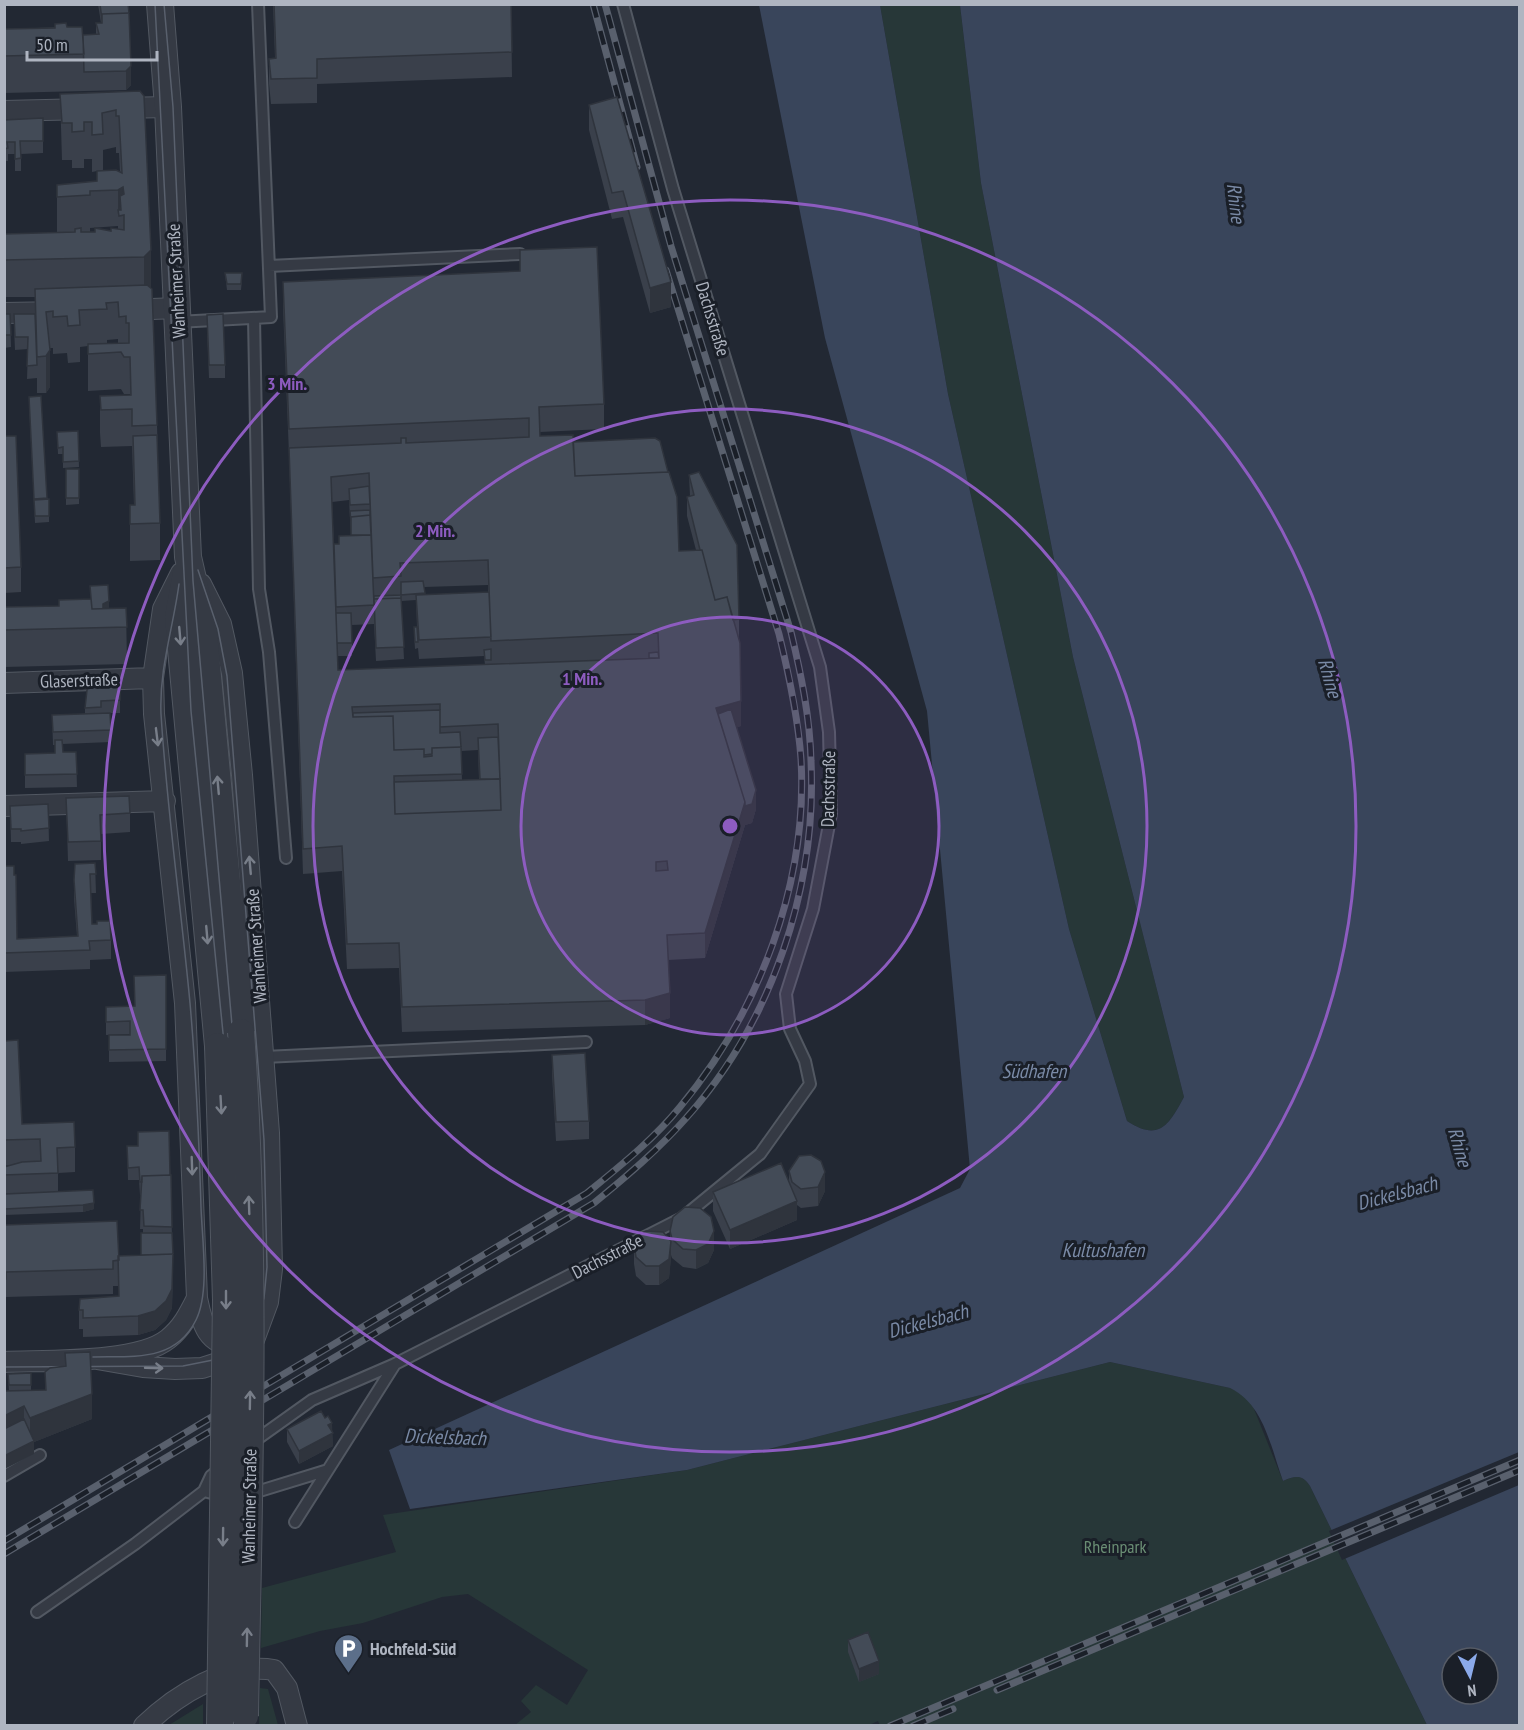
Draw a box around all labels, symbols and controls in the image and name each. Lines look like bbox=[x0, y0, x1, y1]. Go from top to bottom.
scale bar bbox=[27, 24, 158, 62]
text: 50 m bbox=[36, 33, 68, 56]
water label: Rhine bbox=[1221, 182, 1252, 226]
street label: Wanheimer Straße bbox=[162, 223, 190, 339]
street label: Dachsstraße bbox=[691, 279, 735, 359]
text: 3 Min. bbox=[267, 372, 307, 395]
text: 2 Min. bbox=[415, 519, 455, 542]
one-way arrow bbox=[175, 626, 186, 646]
water label: Rhine bbox=[1312, 655, 1348, 702]
street label: Glaserstraße bbox=[40, 667, 118, 693]
text: 1 Min. bbox=[562, 667, 602, 690]
one-way arrow bbox=[151, 726, 162, 746]
street label: Dachsstraße bbox=[816, 751, 840, 827]
one-way arrow bbox=[212, 776, 223, 796]
centre of rings bbox=[720, 816, 740, 836]
one-way arrow bbox=[244, 856, 255, 876]
street label: Wanheimer Straße bbox=[241, 888, 271, 1004]
one-way arrow bbox=[202, 924, 213, 944]
water label: Südhafen bbox=[1002, 1058, 1068, 1084]
one-way arrow bbox=[216, 1094, 227, 1114]
water label: Rhine bbox=[1442, 1124, 1478, 1171]
one-way arrow bbox=[186, 1156, 197, 1176]
water label: Dickelsbach bbox=[1354, 1170, 1441, 1216]
one-way arrow bbox=[243, 1195, 255, 1215]
street label: Dachsstraße bbox=[568, 1228, 646, 1284]
water label: Kultushafen bbox=[1062, 1237, 1145, 1263]
one-way arrow bbox=[220, 1289, 232, 1309]
water label: Dickelsbach bbox=[885, 1298, 972, 1344]
one-way arrow bbox=[144, 1362, 164, 1373]
one-way arrow bbox=[245, 1390, 256, 1410]
water label: Dickelsbach bbox=[404, 1423, 488, 1451]
street label: Wanheimer Straße bbox=[237, 1448, 261, 1564]
one-way arrow bbox=[217, 1526, 228, 1546]
park label: Rheinpark bbox=[1084, 1535, 1146, 1558]
one-way arrow bbox=[241, 1627, 252, 1647]
parking icon: Hochfeld-Süd bbox=[333, 1632, 365, 1674]
place label: Hochfeld-Süd bbox=[370, 1637, 456, 1660]
north arrow bbox=[1440, 1646, 1500, 1706]
text: N bbox=[1466, 1680, 1477, 1701]

